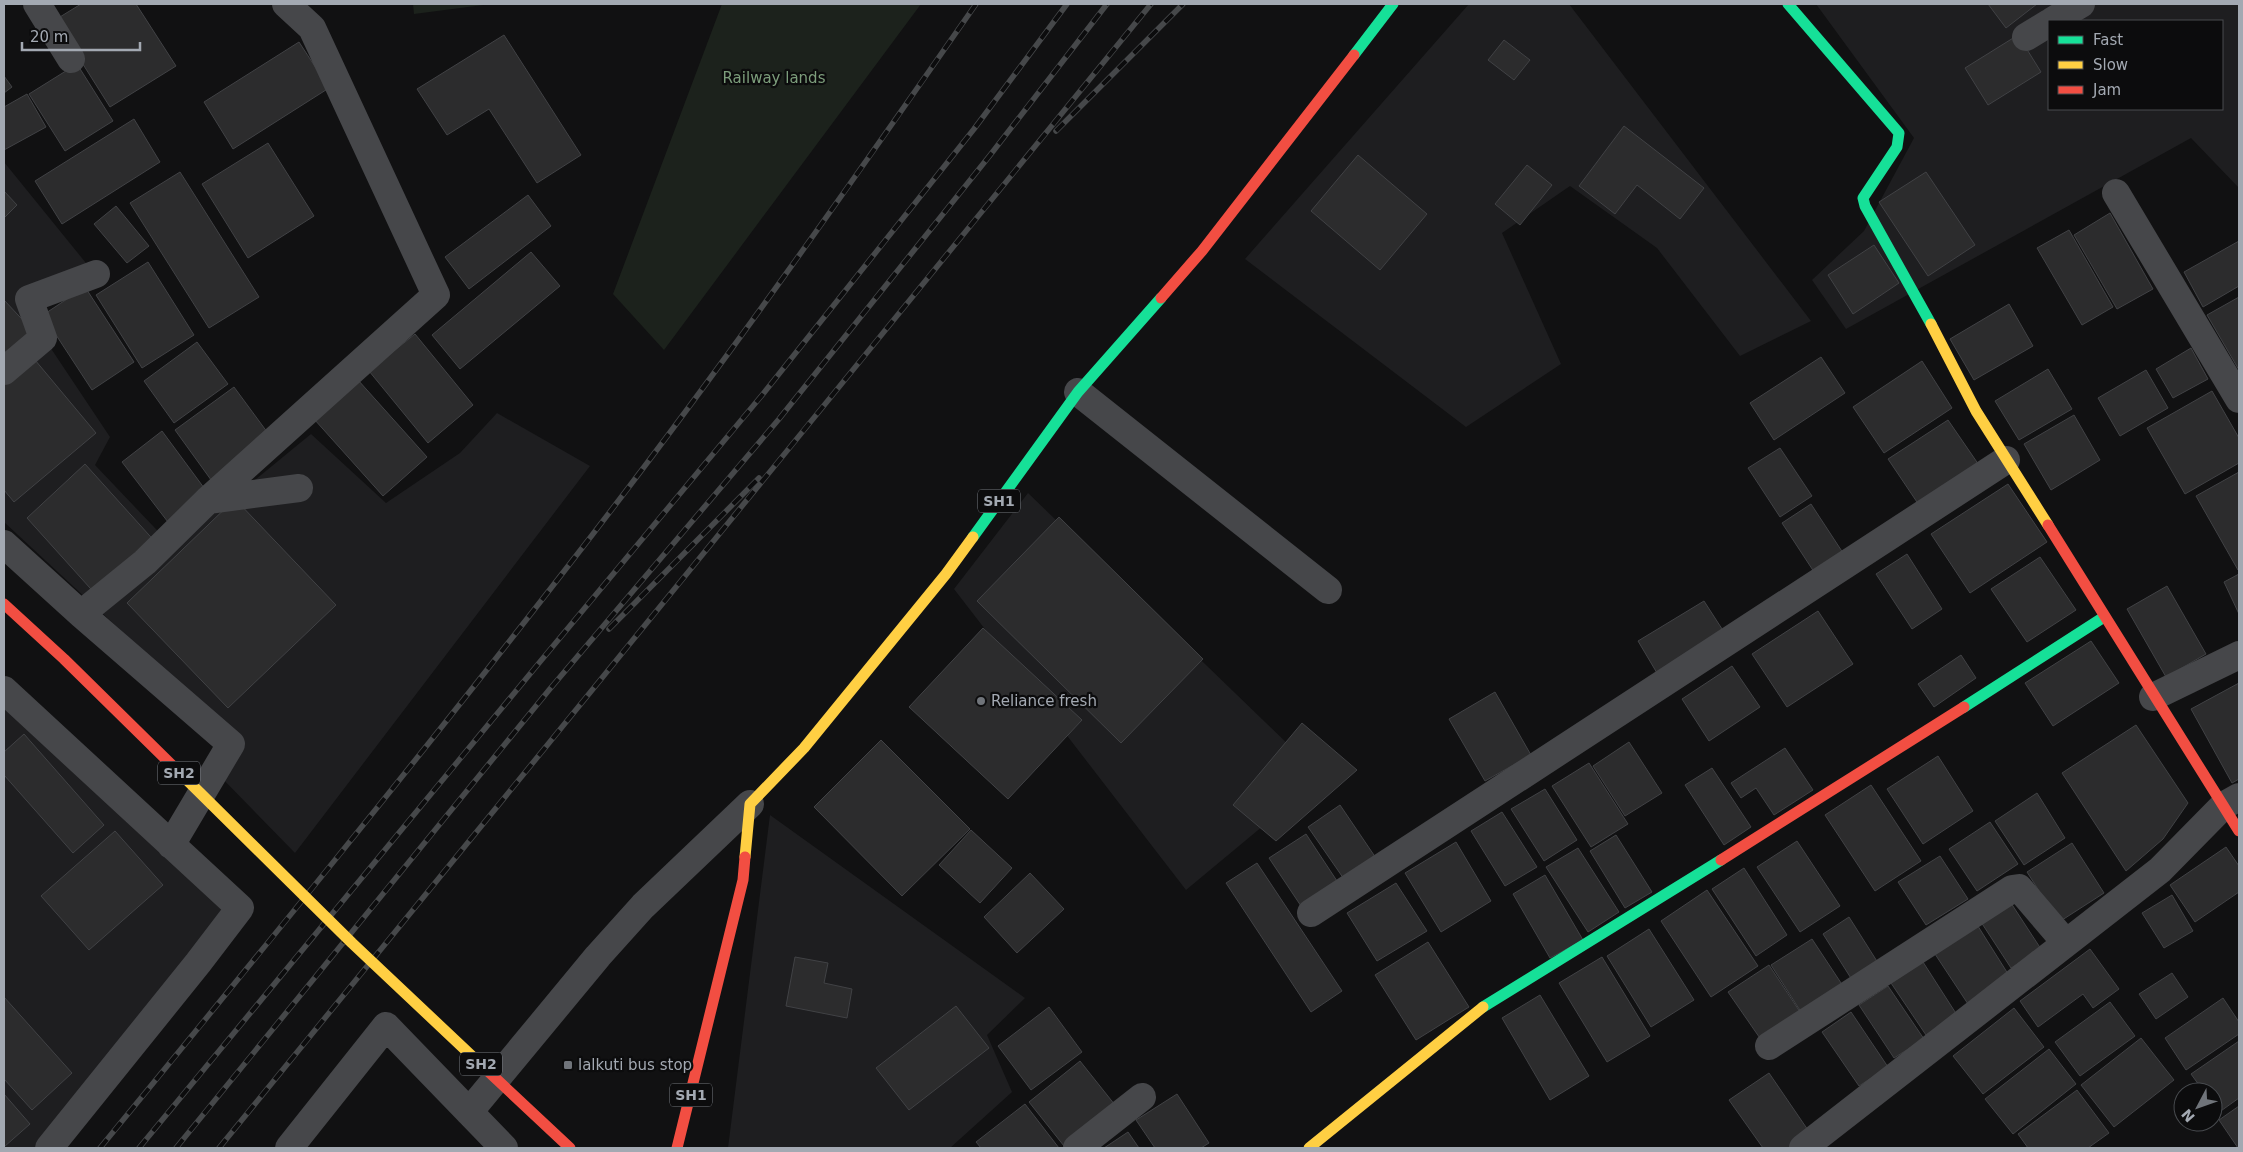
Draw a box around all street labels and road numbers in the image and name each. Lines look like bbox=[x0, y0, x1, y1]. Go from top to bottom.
road number: SH1 bbox=[978, 490, 1020, 512]
road number: SH2 bbox=[158, 761, 200, 784]
road number: SH2 bbox=[460, 1052, 502, 1076]
road number: SH1 bbox=[670, 1084, 712, 1106]

